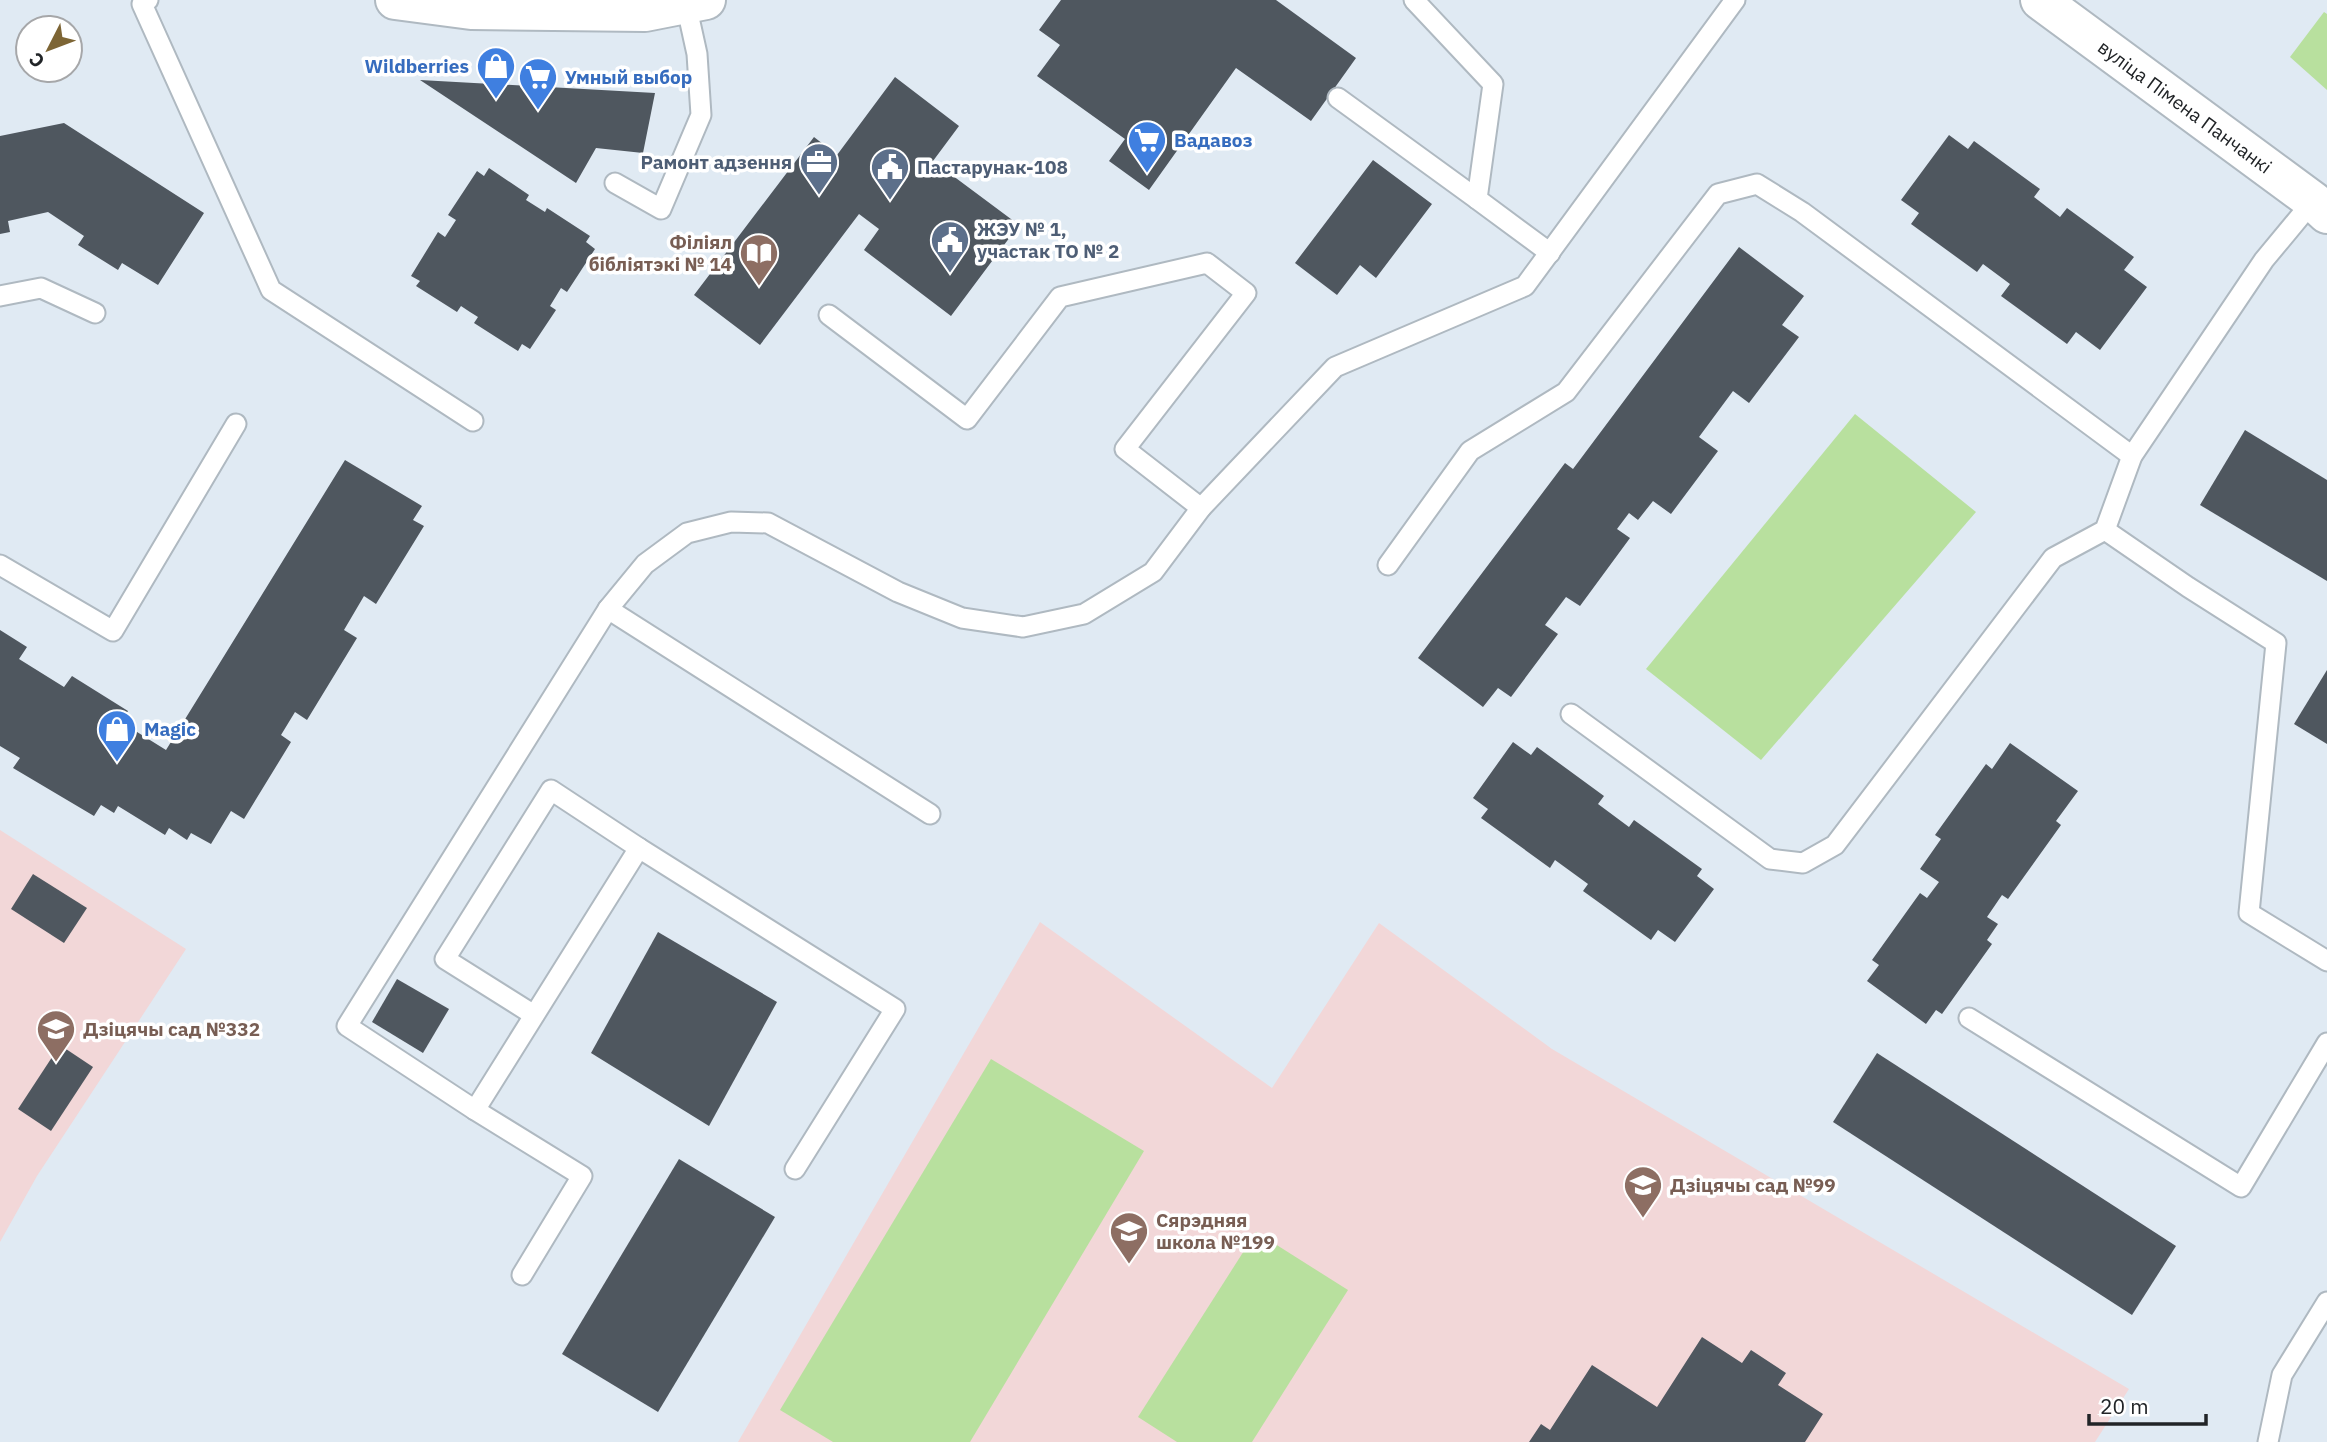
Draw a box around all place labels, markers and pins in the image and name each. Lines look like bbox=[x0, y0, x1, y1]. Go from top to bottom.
shop icon: Wildberries bbox=[475, 45, 517, 100]
place label: Wildberries bbox=[364, 54, 469, 78]
supermarket icon: Умный выбор bbox=[517, 56, 559, 111]
place label: Умный выбор bbox=[565, 65, 692, 89]
supermarket icon: Вадавоз bbox=[1126, 119, 1168, 174]
place label: Вадавоз bbox=[1174, 128, 1253, 152]
office icon: Рамонт адзення bbox=[798, 141, 840, 196]
public building icon: Пастарунак-108 bbox=[869, 146, 911, 201]
place label: Рамонт адзення bbox=[640, 150, 792, 174]
place label: Пастарунак-108 bbox=[917, 155, 1068, 179]
place label: ЖЭУ № 1, участак ТО № 2 bbox=[977, 217, 1119, 263]
public building icon: ЖЭУ № 1, участак ТО № 2 bbox=[929, 219, 971, 274]
place label: Філіял бібліятэкі № 14 bbox=[589, 230, 732, 276]
library icon: Філіял бібліятэкі № 14 bbox=[738, 232, 780, 287]
shop icon: Magic bbox=[96, 708, 138, 763]
place label: Magic bbox=[144, 717, 196, 741]
school or university icon: Дзіцячы сад №332 bbox=[35, 1008, 77, 1063]
place label: Дзіцячы сад №332 bbox=[83, 1017, 260, 1041]
school or university icon: Дзіцячы сад №99 bbox=[1622, 1164, 1664, 1219]
place label: Дзіцячы сад №99 bbox=[1670, 1173, 1836, 1197]
place label: Сярэдняя школа №199 bbox=[1156, 1208, 1275, 1254]
school or university icon: Сярэдняя школа №199 bbox=[1108, 1210, 1150, 1265]

